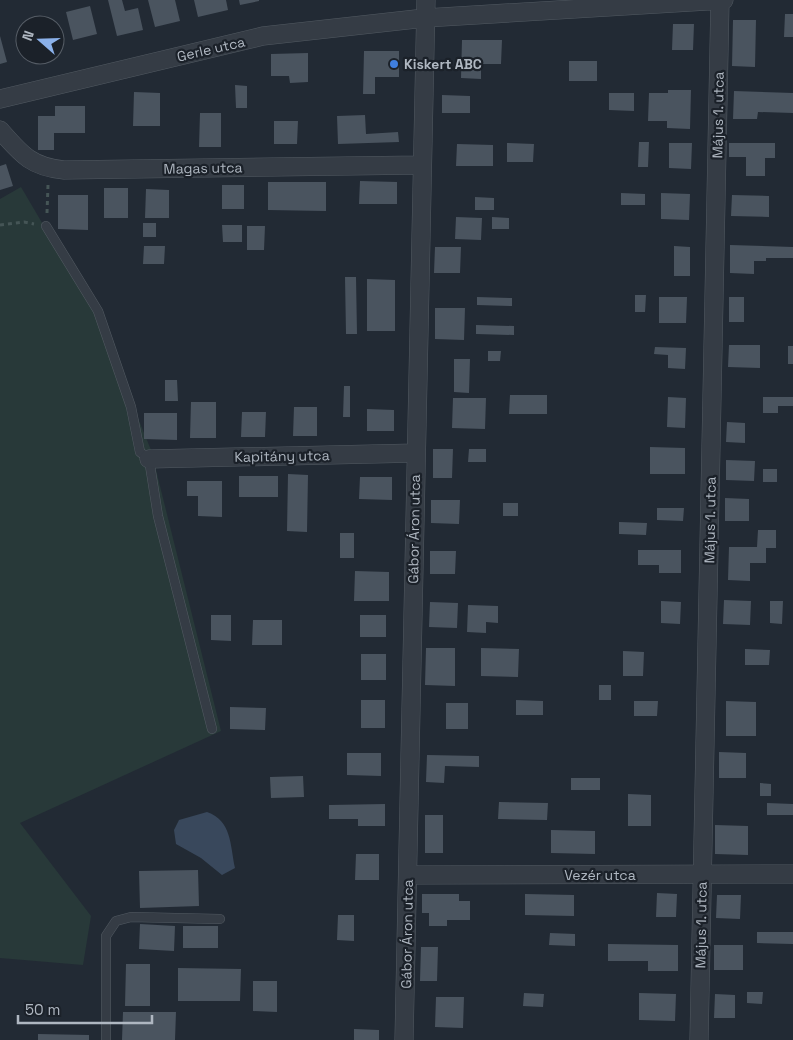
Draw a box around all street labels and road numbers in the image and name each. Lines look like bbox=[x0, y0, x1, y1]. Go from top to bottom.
street label: Gerle utca bbox=[175, 32, 247, 66]
street label: Május 1. utca bbox=[708, 71, 728, 159]
street label: Magas utca bbox=[163, 158, 243, 178]
street label: Kapitány utca bbox=[234, 446, 330, 466]
street label: Gábor Áron utca bbox=[404, 474, 424, 584]
street label: Május 1. utca bbox=[700, 476, 720, 564]
street label: Vezér utca bbox=[564, 866, 636, 884]
street label: Gábor Áron utca bbox=[397, 879, 417, 989]
street label: Május 1. utca bbox=[691, 881, 711, 969]

